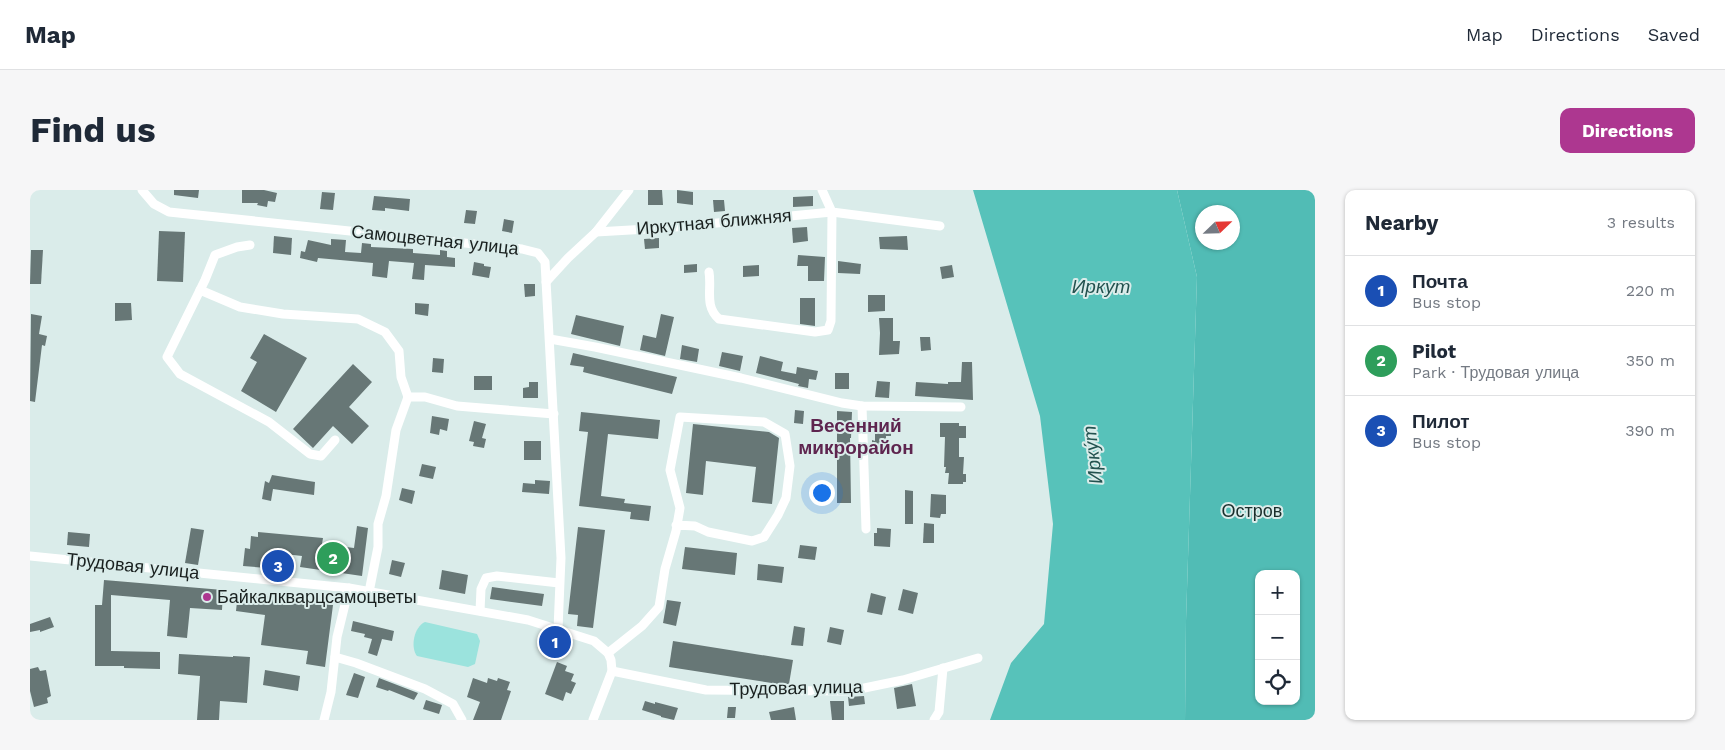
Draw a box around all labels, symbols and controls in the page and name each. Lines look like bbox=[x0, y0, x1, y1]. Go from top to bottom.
text: Map bbox=[25, 21, 76, 49]
text: Map bbox=[1466, 24, 1503, 45]
text: Directions bbox=[1531, 24, 1620, 45]
text: Saved bbox=[1648, 24, 1700, 45]
button: Directions bbox=[1560, 108, 1695, 153]
text: Find us bbox=[30, 109, 156, 151]
street label: Иркутная ближняя bbox=[636, 204, 792, 239]
north arrow bbox=[1195, 205, 1240, 250]
text: Nearby bbox=[1365, 210, 1438, 235]
text: 3 results bbox=[1607, 213, 1675, 232]
street label: Самоцветная улица bbox=[350, 220, 521, 259]
text: Почта bbox=[1412, 270, 1468, 293]
water label: Иркут bbox=[1072, 275, 1130, 298]
text: 1 bbox=[1378, 281, 1384, 300]
text: 220 m bbox=[1626, 281, 1675, 300]
text: Bus stop bbox=[1412, 293, 1481, 312]
text: Pilot bbox=[1412, 340, 1456, 363]
text: 2 bbox=[1376, 351, 1386, 370]
text: 350 m bbox=[1626, 351, 1675, 370]
text: Park · Трудовая улица bbox=[1412, 363, 1579, 382]
text: Пилот bbox=[1412, 410, 1470, 433]
district label: Весенний микрорайон bbox=[798, 414, 914, 459]
text: 3 bbox=[1376, 421, 1386, 440]
text: 390 m bbox=[1625, 421, 1675, 440]
water label: Ирку́т bbox=[1078, 425, 1107, 485]
text: Bus stop bbox=[1412, 433, 1481, 452]
your location bbox=[809, 480, 835, 506]
park label: Остров bbox=[1222, 500, 1282, 521]
pin: 2 bbox=[317, 539, 349, 577]
pin: 3 bbox=[262, 547, 294, 585]
street label: Трудовая улица bbox=[66, 548, 201, 583]
map controls bbox=[1255, 570, 1300, 705]
button: + bbox=[1255, 570, 1300, 615]
place label: Байкалкварцсамоцветы bbox=[217, 586, 417, 607]
marker: Байкалкварцсамоцветы bbox=[201, 591, 213, 603]
button: − bbox=[1255, 615, 1300, 660]
pin: 1 bbox=[539, 623, 571, 661]
button: locate bbox=[1255, 660, 1300, 705]
street label: Трудовая улица bbox=[729, 676, 864, 699]

